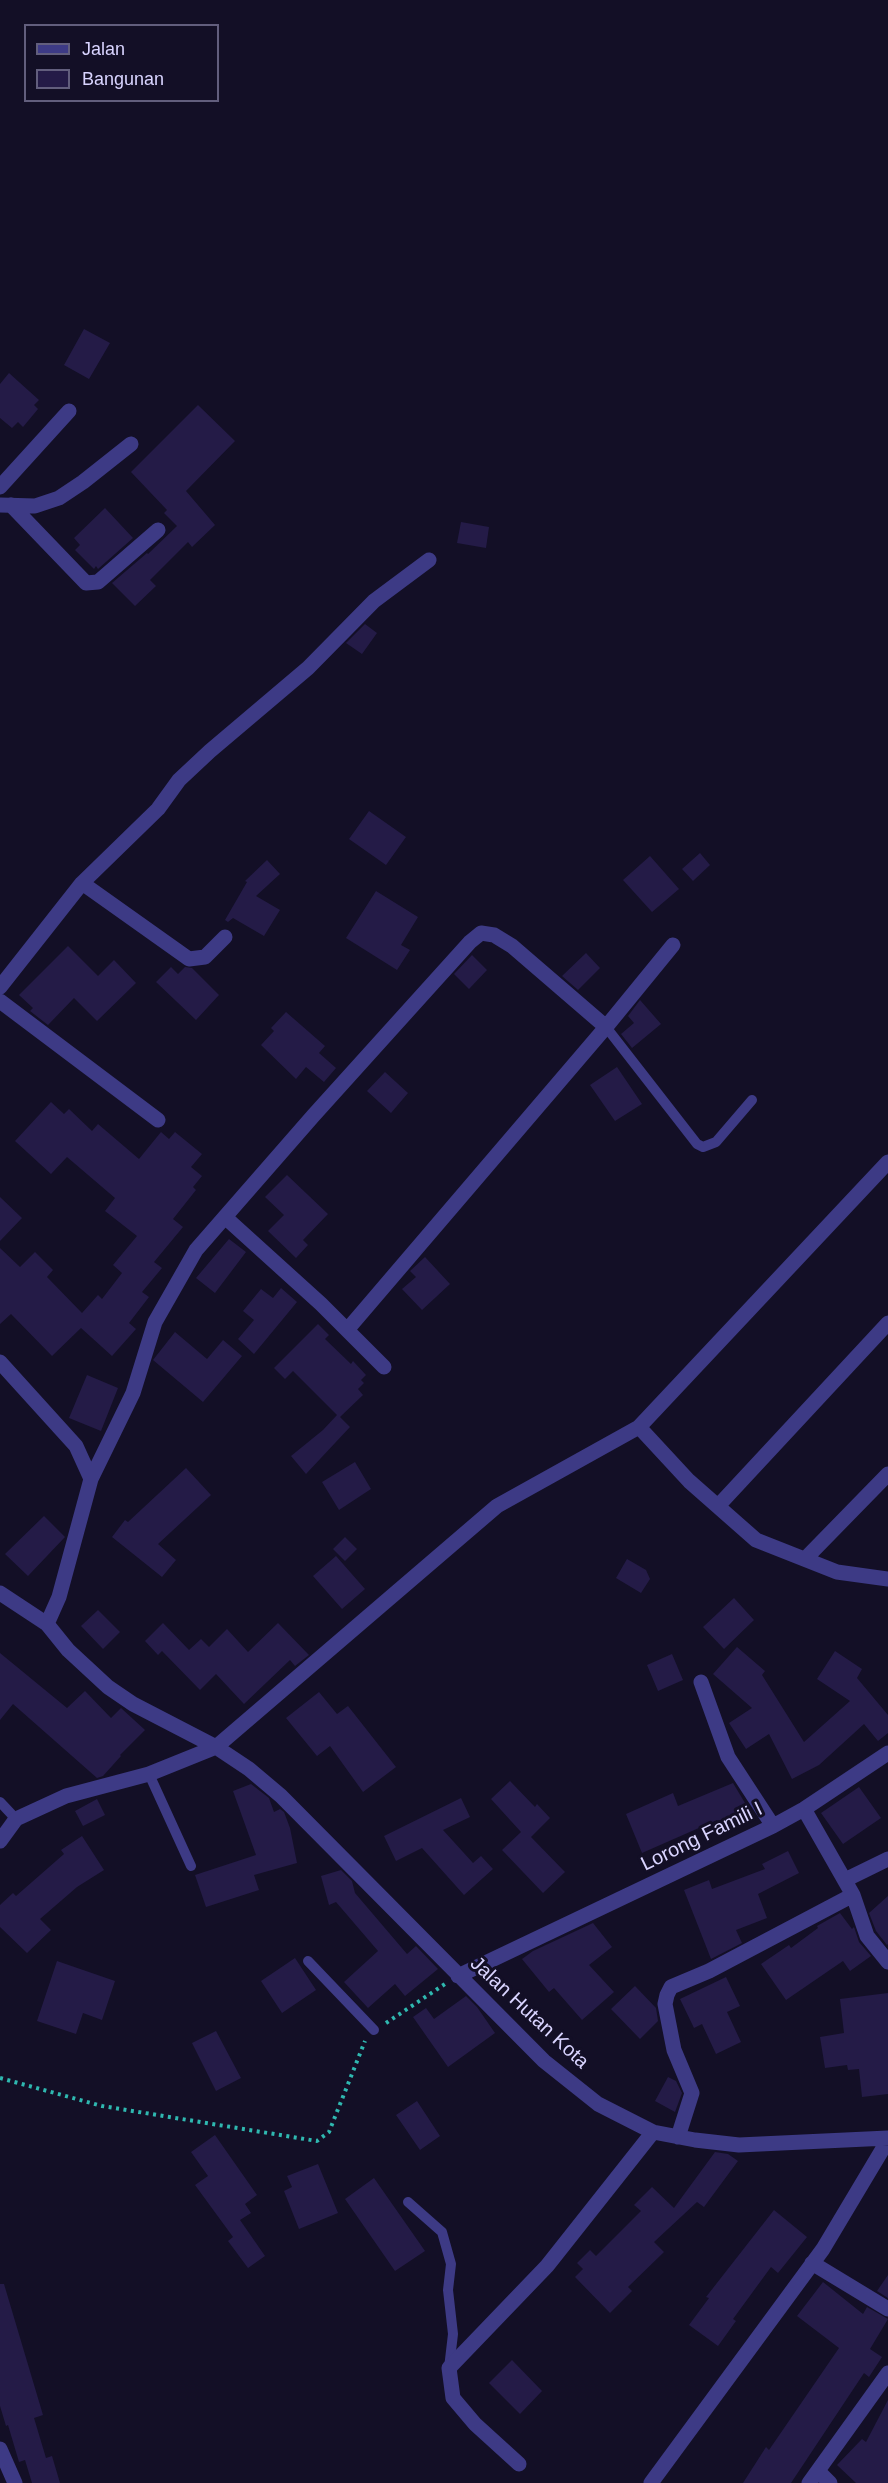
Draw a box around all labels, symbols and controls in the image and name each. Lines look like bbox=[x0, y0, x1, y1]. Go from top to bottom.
legend bbox=[24, 24, 219, 102]
text: Jalan bbox=[82, 39, 125, 59]
text: Bangunan bbox=[82, 69, 164, 89]
street label: Lorong Famili I bbox=[637, 1797, 767, 1877]
street label: Jalan Hutan Kota bbox=[465, 1952, 593, 2074]

